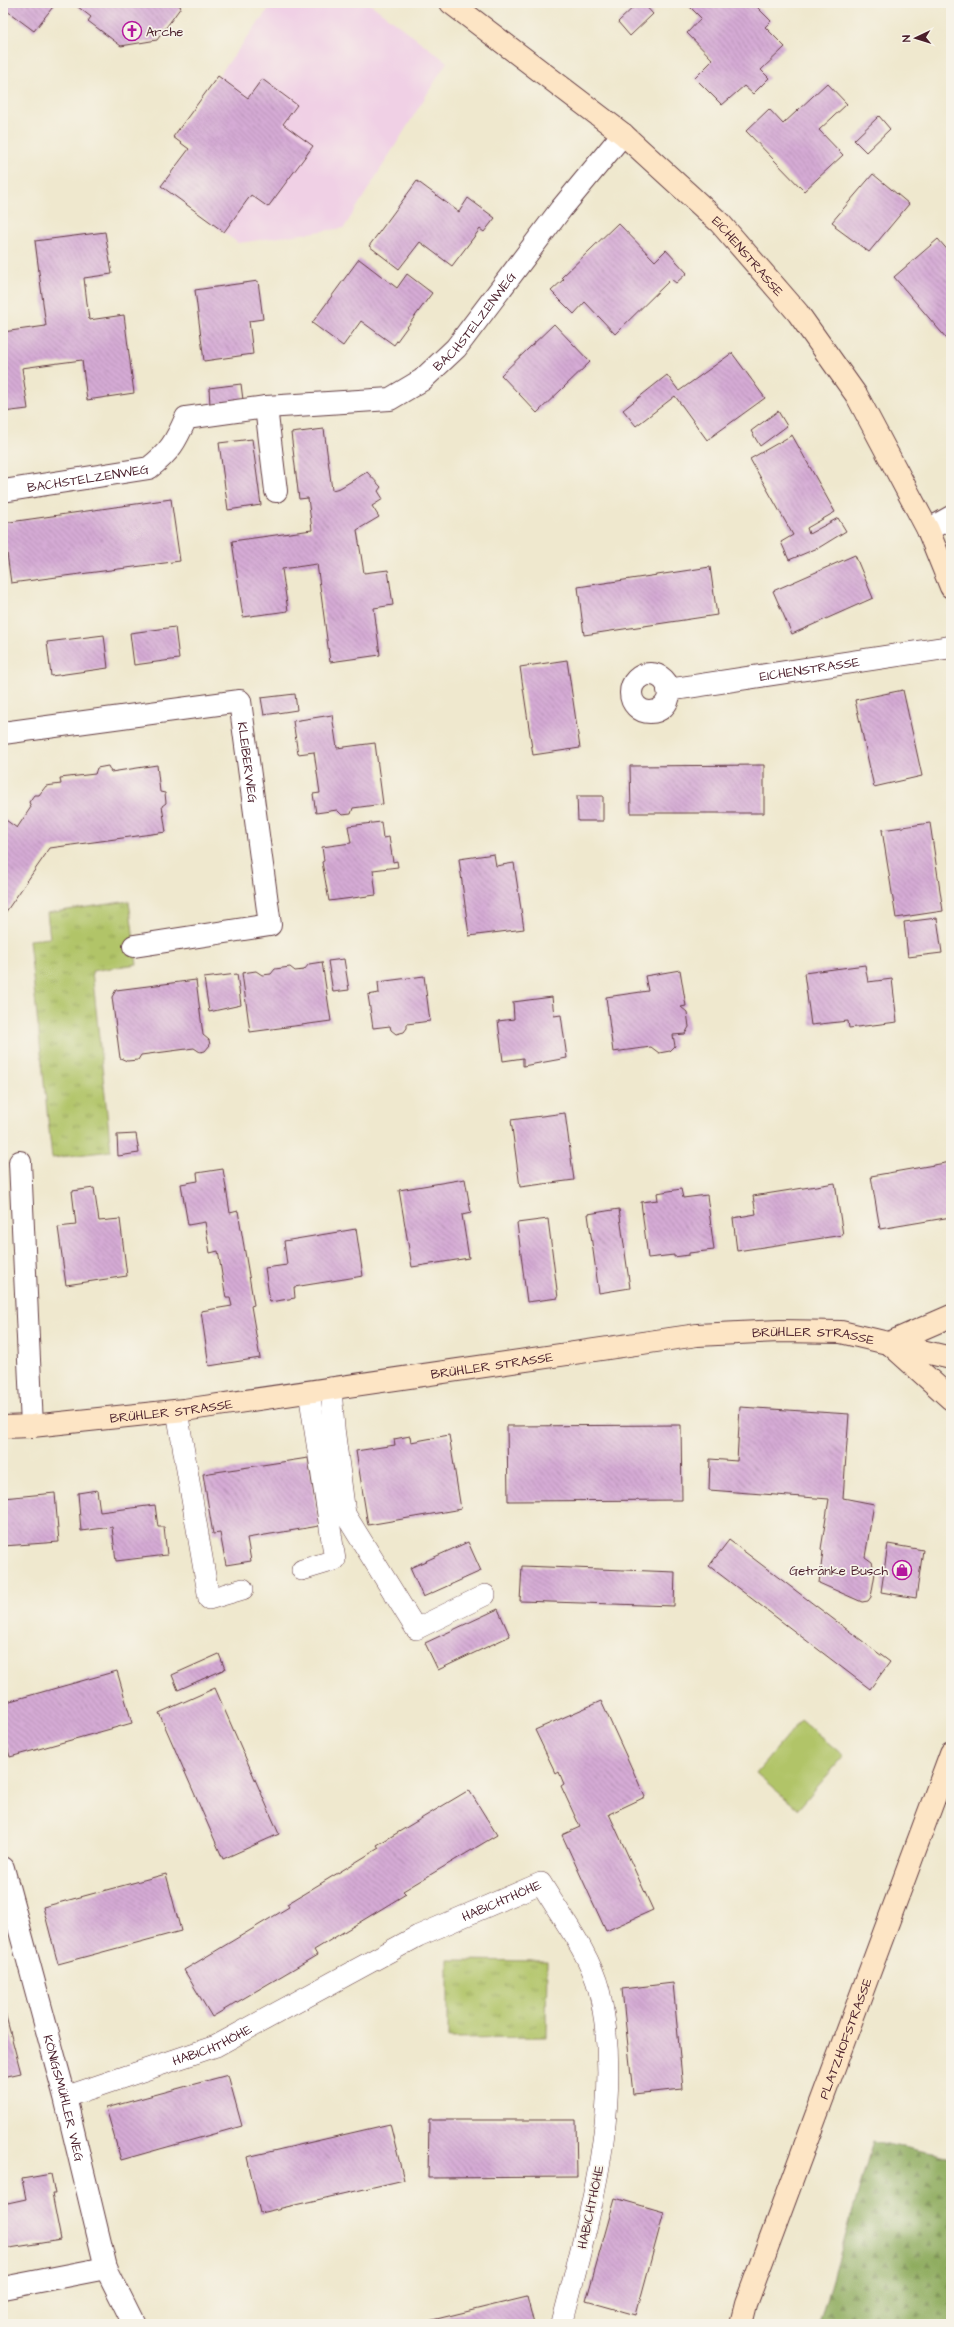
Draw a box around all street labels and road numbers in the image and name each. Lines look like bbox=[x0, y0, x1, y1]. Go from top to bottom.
street label: EICHENSTRASSE bbox=[708, 212, 788, 301]
street label: BACHSTELZENWEG bbox=[429, 268, 520, 375]
street label: BACHSTELZENWEG bbox=[26, 460, 150, 497]
street label: EICHENSTRASSE bbox=[758, 653, 861, 686]
street label: KLEIBERWEG bbox=[233, 721, 262, 804]
street label: BRÜHLER STRASSE bbox=[752, 1323, 877, 1350]
street label: BRÜHLER STRASSE bbox=[430, 1348, 555, 1384]
street label: BRÜHLER STRASSE bbox=[109, 1395, 234, 1428]
street label: HABICHTHÖHE bbox=[459, 1876, 544, 1926]
street label: PLATZHOFSTRASSE bbox=[815, 1975, 877, 2102]
street label: HABICHTHÖHE bbox=[170, 2020, 255, 2070]
street label: KÖNIGSMÜHLER WEG bbox=[39, 2033, 88, 2163]
street label: HABICHTHÖHE bbox=[573, 2164, 609, 2251]

